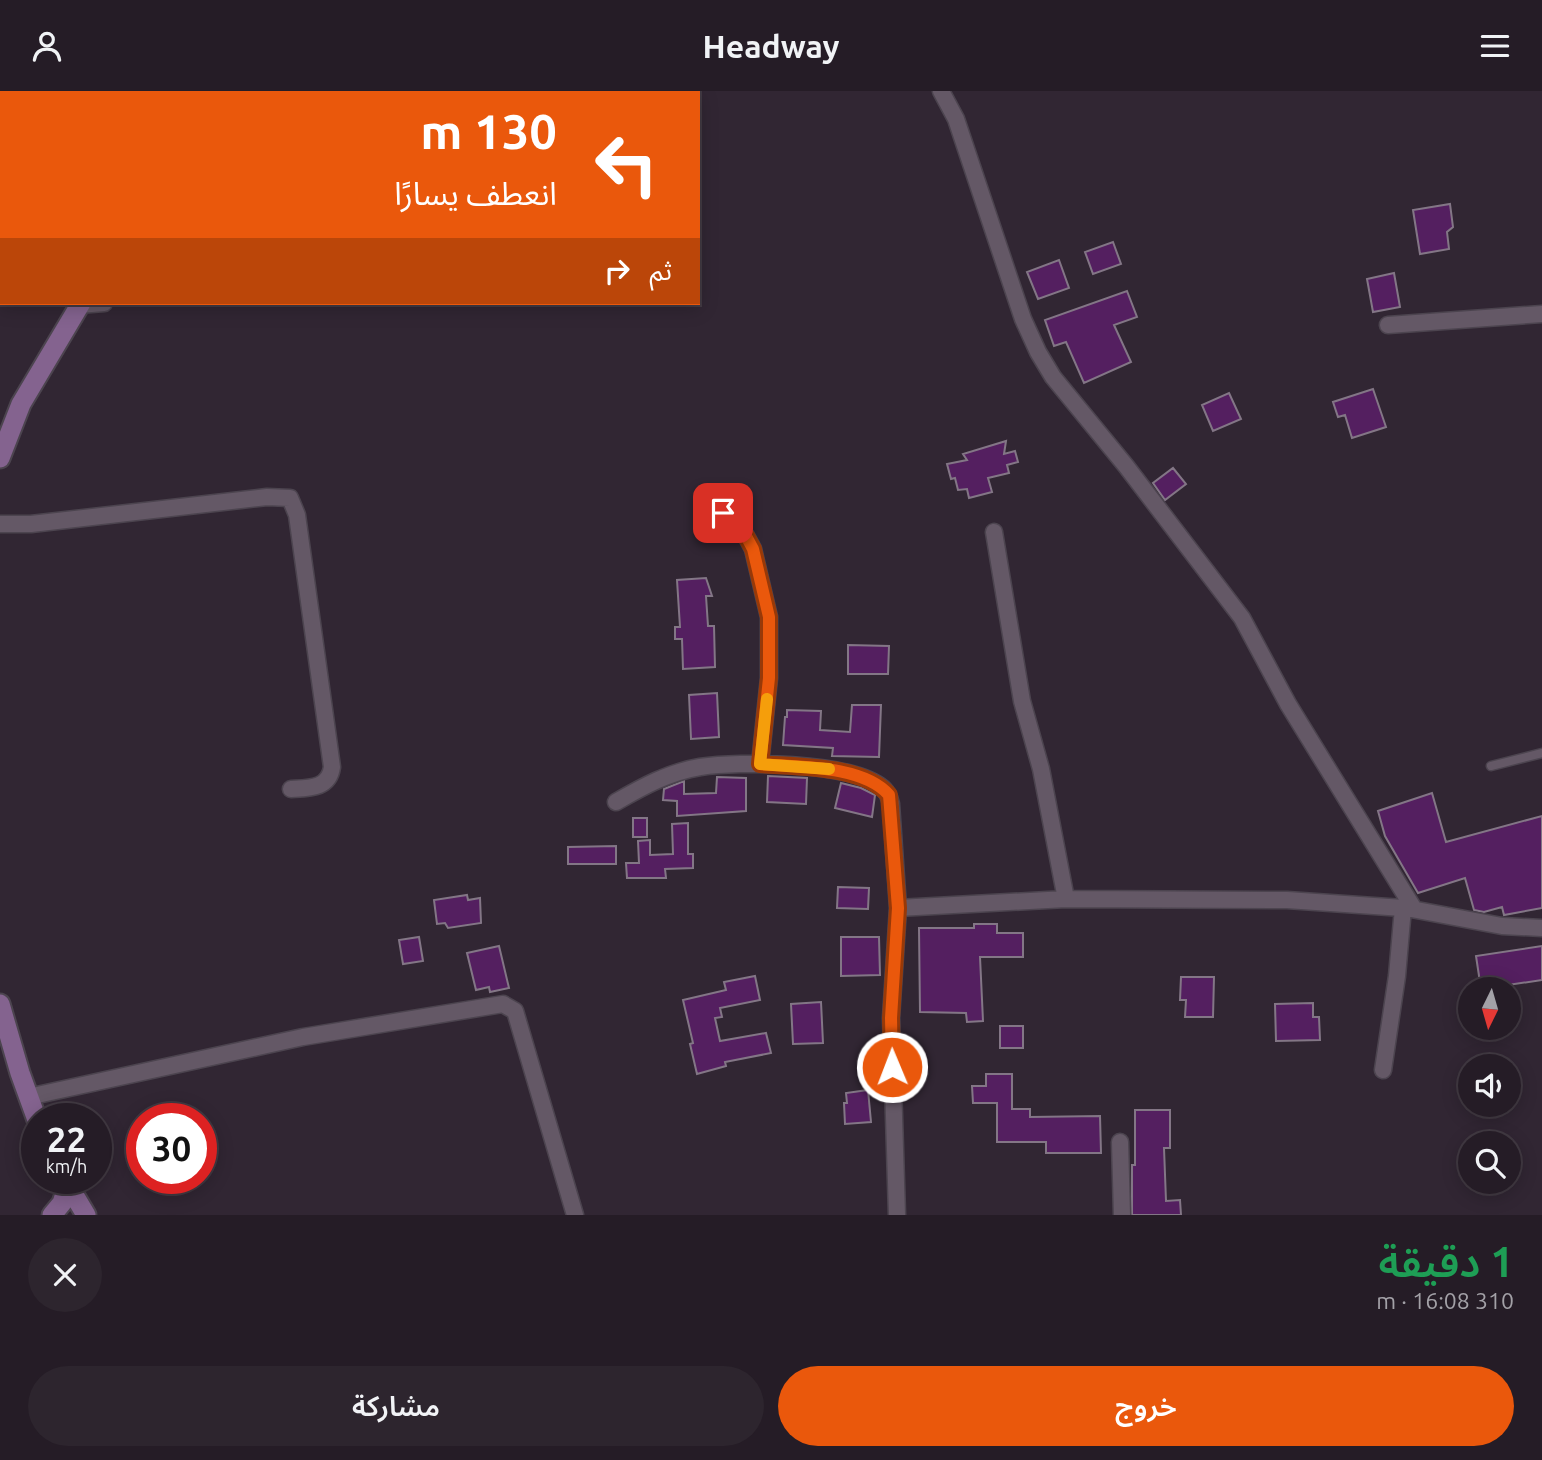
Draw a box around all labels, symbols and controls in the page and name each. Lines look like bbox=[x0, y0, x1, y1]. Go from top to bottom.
icon: person bbox=[28, 27, 66, 65]
icon: menu bbox=[1476, 27, 1514, 65]
text: Headway bbox=[703, 28, 840, 64]
text: 130 m bbox=[420, 103, 557, 158]
icon: left bbox=[581, 119, 672, 210]
text: انعطف يسارًا bbox=[394, 175, 557, 211]
icon: right bbox=[598, 252, 636, 290]
text: ثم bbox=[650, 256, 672, 285]
pin bbox=[693, 483, 753, 543]
icon: arrive bbox=[704, 494, 742, 532]
north arrow bbox=[1458, 977, 1521, 1039]
map controls bbox=[1458, 977, 1521, 1194]
position arrow bbox=[855, 1030, 929, 1104]
button: sound bbox=[1458, 1054, 1521, 1117]
speed limit sign: 30 bbox=[126, 1103, 217, 1194]
text: 22 bbox=[47, 1119, 86, 1159]
button: search bbox=[1458, 1131, 1521, 1194]
text: km/h bbox=[46, 1156, 87, 1176]
button: close bbox=[28, 1238, 102, 1312]
text: 1 دقيقة bbox=[1378, 1238, 1514, 1285]
text: 310 m · 16:08 bbox=[1376, 1288, 1514, 1313]
button: مشاركة bbox=[28, 1366, 764, 1446]
button: خروج bbox=[778, 1366, 1514, 1446]

